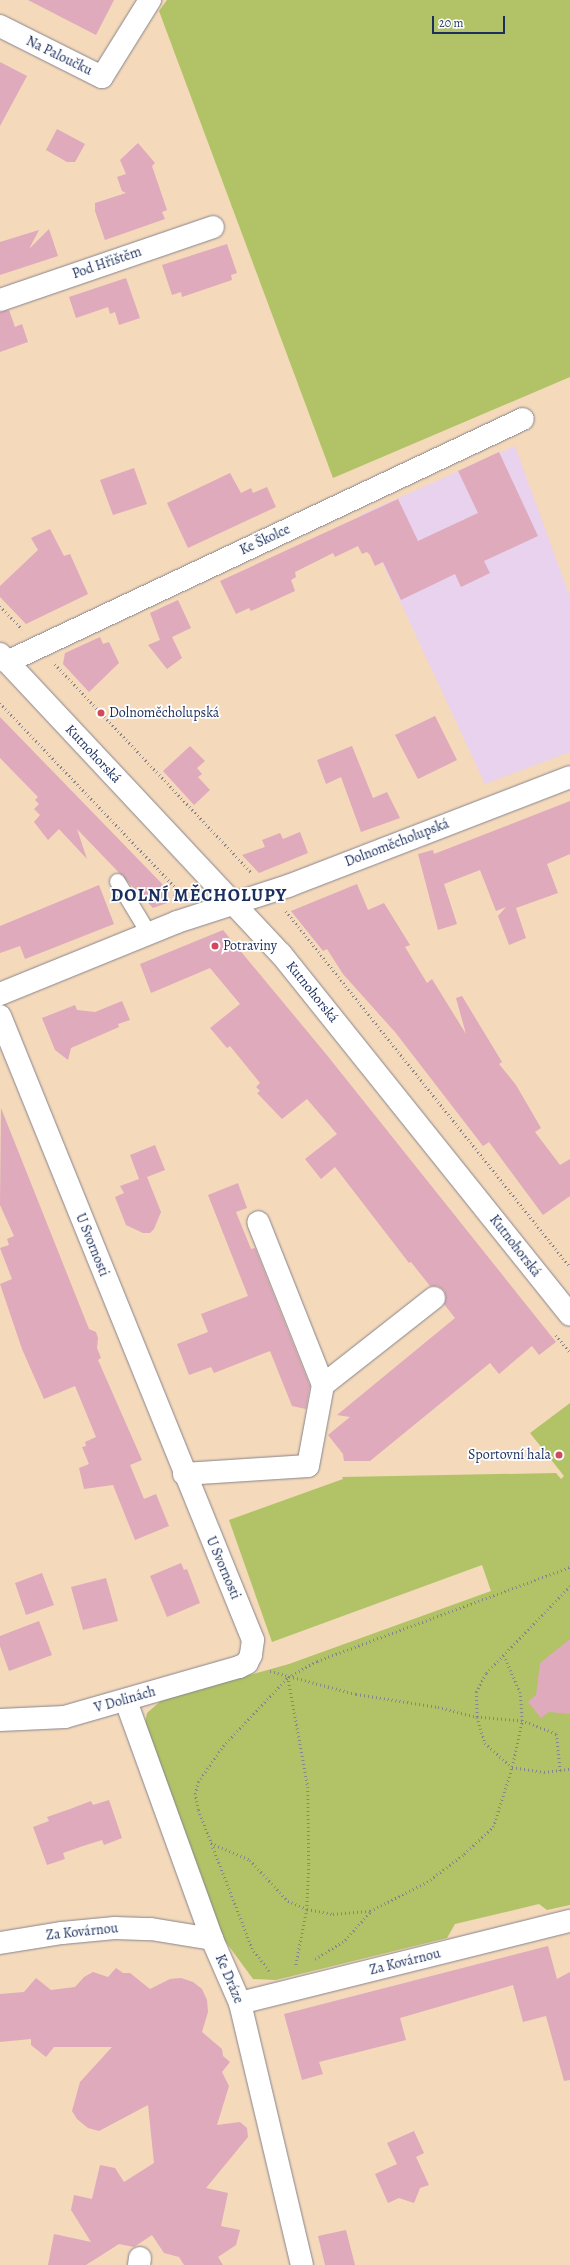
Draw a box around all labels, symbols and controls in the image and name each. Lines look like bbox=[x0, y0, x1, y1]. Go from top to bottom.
scale bar bbox=[434, 8, 507, 34]
text: 20 m bbox=[439, 15, 463, 31]
street label: Na Paloučku bbox=[23, 33, 95, 79]
street label: Pod Hřištěm bbox=[70, 243, 144, 283]
street label: Ke Školce bbox=[237, 521, 293, 559]
place label: Dolnoměcholupská bbox=[109, 705, 219, 721]
marker: Dolnoměcholupská bbox=[96, 708, 106, 718]
street label: Kutnohorská bbox=[62, 721, 124, 787]
street label: Dolnoměcholupská bbox=[342, 815, 452, 871]
district label: DOLNÍ MĚCHOLUPY bbox=[111, 884, 287, 906]
place label: Potraviny bbox=[223, 938, 277, 954]
marker: Potraviny bbox=[210, 941, 220, 951]
street label: Kutnohorská bbox=[282, 958, 342, 1026]
street label: U Svornosti bbox=[72, 1211, 112, 1279]
street label: Kutnohorská bbox=[486, 1212, 544, 1280]
place label: Sportovní hala bbox=[468, 1447, 551, 1463]
marker: Sportovní hala bbox=[554, 1450, 564, 1460]
street label: U Svornosti bbox=[202, 1534, 244, 1602]
street label: V Dolinách bbox=[92, 1683, 158, 1717]
street label: Za Kovárnou bbox=[45, 1920, 119, 1944]
street label: Za Kovárnou bbox=[368, 1945, 442, 1979]
street label: Ke Dráze bbox=[211, 1952, 247, 2006]

